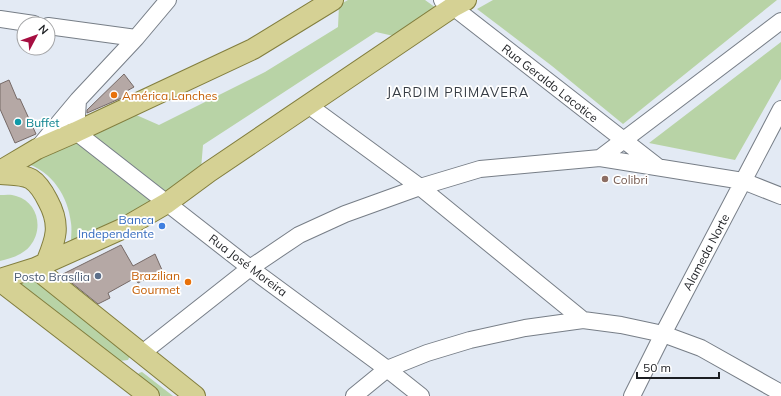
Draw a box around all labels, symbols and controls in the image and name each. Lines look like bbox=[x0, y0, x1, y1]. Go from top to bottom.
north arrow bbox=[16, 16, 56, 56]
text: N bbox=[36, 22, 52, 37]
street label: Rua Geraldo Lacotice bbox=[499, 41, 601, 125]
district label: JARDIM PRIMAVERA bbox=[387, 84, 529, 100]
place label: América Lanches bbox=[122, 88, 218, 103]
marker: América Lanches bbox=[109, 90, 119, 100]
place label: Buffet bbox=[26, 115, 60, 130]
marker: Buffet bbox=[13, 117, 23, 127]
place label: Colibri bbox=[613, 172, 648, 187]
marker: Colibri bbox=[600, 174, 610, 184]
street label: Alameda Norte bbox=[680, 211, 732, 293]
place label: Banca Independente bbox=[78, 212, 154, 241]
marker: Banca Independente bbox=[157, 221, 167, 231]
street label: Rua José Moreira bbox=[206, 231, 290, 299]
place label: Brazilian Gourmet bbox=[131, 268, 180, 297]
place label: Posto Brasília bbox=[14, 269, 90, 284]
marker: Posto Brasília bbox=[93, 271, 103, 281]
marker: Brazilian Gourmet bbox=[183, 277, 193, 287]
scale bar bbox=[637, 354, 719, 380]
text: 50 m bbox=[643, 360, 671, 375]

